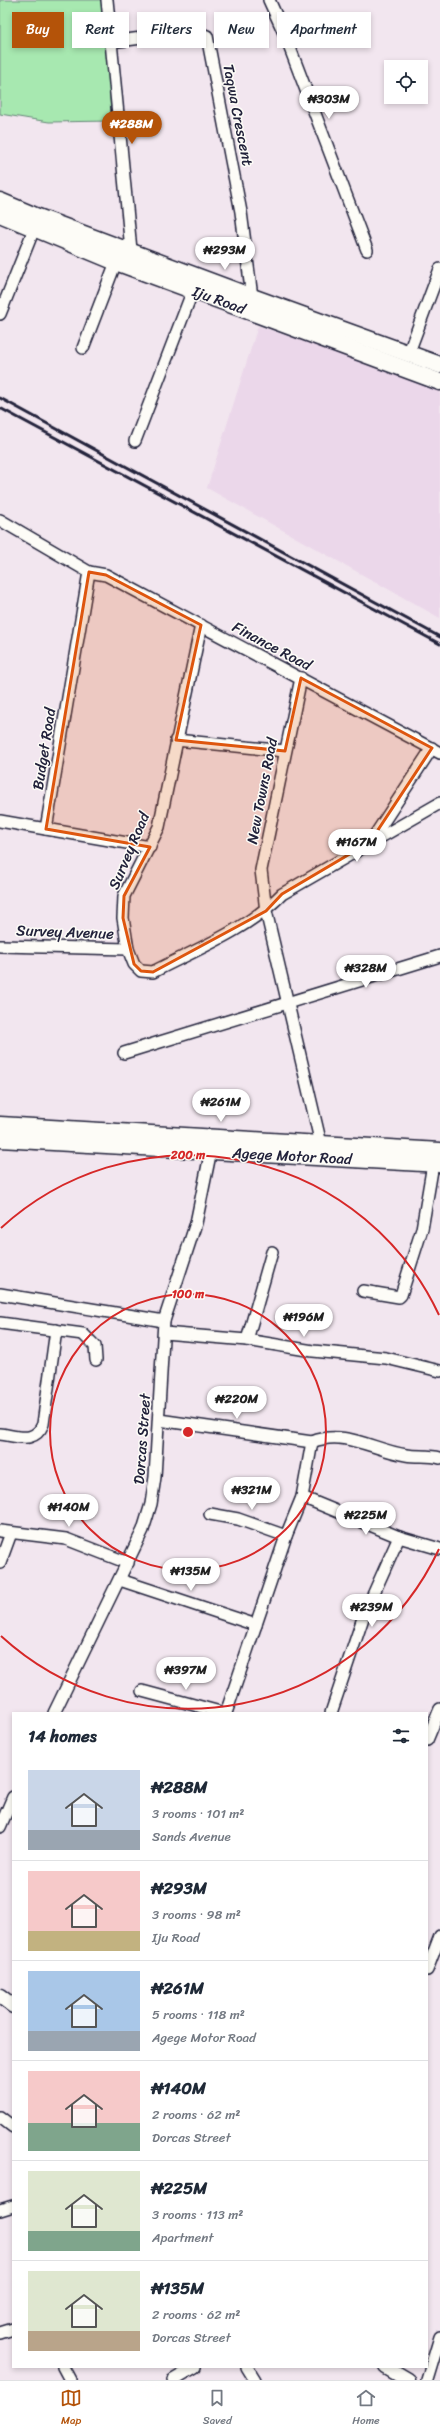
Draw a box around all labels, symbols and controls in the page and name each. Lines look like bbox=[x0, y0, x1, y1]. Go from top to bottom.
chip: Buy bbox=[12, 12, 64, 48]
chip: Rent bbox=[72, 12, 129, 48]
chip: Filters bbox=[137, 12, 206, 48]
chip: New bbox=[214, 12, 269, 48]
chip: Apartment bbox=[277, 12, 371, 48]
map controls bbox=[384, 60, 428, 104]
button: locate bbox=[384, 60, 428, 104]
street label: Taqwa Crescent bbox=[215, 62, 261, 169]
pin: ₦303M bbox=[301, 86, 357, 120]
text: ₦303M bbox=[308, 87, 350, 110]
pin: ₦288M bbox=[104, 111, 160, 145]
text: ₦288M bbox=[111, 112, 153, 135]
pin: ₦293M bbox=[197, 237, 253, 271]
text: ₦293M bbox=[204, 238, 246, 261]
street label: Iju Road bbox=[188, 278, 250, 322]
street label: Finance Road bbox=[228, 614, 317, 678]
street label: Budget Road bbox=[25, 705, 63, 792]
street label: New Towns Road bbox=[239, 735, 285, 846]
street label: Survey Road bbox=[101, 807, 157, 894]
pin: ₦167M bbox=[329, 829, 385, 863]
text: ₦167M bbox=[337, 830, 377, 853]
street label: Survey Avenue bbox=[16, 917, 115, 947]
pin: ₦328M bbox=[338, 955, 394, 989]
text: ₦328M bbox=[345, 956, 387, 979]
pin: ₦261M bbox=[193, 1089, 249, 1123]
text: ₦261M bbox=[201, 1090, 241, 1113]
street label: Agege Motor Road bbox=[230, 1140, 354, 1172]
text: 200 m bbox=[170, 1144, 206, 1166]
text: 100 m bbox=[172, 1283, 205, 1305]
pin: ₦196M bbox=[276, 1304, 332, 1338]
text: ₦196M bbox=[284, 1305, 324, 1328]
pin: ₦220M bbox=[209, 1386, 265, 1420]
text: ₦220M bbox=[216, 1387, 258, 1410]
street label: Dorcas Street bbox=[126, 1392, 158, 1485]
centre of rings bbox=[181, 1425, 195, 1439]
pin: ₦321M bbox=[224, 1477, 280, 1511]
text: ₦321M bbox=[232, 1478, 272, 1501]
pin: ₦140M bbox=[41, 1494, 97, 1528]
text: ₦140M bbox=[48, 1495, 90, 1518]
pin: ₦225M bbox=[338, 1502, 394, 1536]
text: ₦225M bbox=[345, 1503, 387, 1526]
pin: ₦135M bbox=[163, 1558, 219, 1592]
text: ₦135M bbox=[171, 1559, 211, 1582]
pin: ₦239M bbox=[344, 1594, 400, 1628]
text: ₦239M bbox=[351, 1595, 393, 1618]
pin: ₦397M bbox=[158, 1657, 214, 1691]
text: ₦397M bbox=[165, 1658, 207, 1681]
text: 14 homes bbox=[28, 1721, 97, 1751]
icon: filters bbox=[390, 1725, 412, 1747]
text: ₦288M bbox=[152, 1772, 208, 1802]
icon: home bbox=[60, 1786, 108, 1834]
text: 3 rooms · 101 m² bbox=[152, 1802, 244, 1825]
text: Sands Avenue bbox=[152, 1825, 231, 1848]
text: ₦293M bbox=[152, 1873, 207, 1903]
icon: home bbox=[60, 1887, 108, 1935]
text: 3 rooms · 98 m² bbox=[152, 1903, 241, 1926]
text: Iju Road bbox=[152, 1926, 200, 1949]
text: ₦261M bbox=[152, 1973, 204, 2003]
icon: home bbox=[60, 1987, 108, 2035]
text: 5 rooms · 118 m² bbox=[152, 2003, 245, 2026]
text: Agege Motor Road bbox=[152, 2026, 256, 2049]
text: ₦140M bbox=[152, 2073, 206, 2103]
icon: home bbox=[60, 2087, 108, 2135]
text: 2 rooms · 62 m² bbox=[152, 2103, 240, 2126]
text: Dorcas Street bbox=[152, 2126, 231, 2149]
text: ₦225M bbox=[152, 2173, 207, 2203]
icon: home bbox=[60, 2187, 108, 2235]
text: 3 rooms · 113 m² bbox=[152, 2203, 243, 2226]
text: Apartment bbox=[152, 2226, 213, 2249]
text: ₦135M bbox=[152, 2273, 204, 2303]
icon: home bbox=[60, 2287, 108, 2335]
text: 2 rooms · 62 m² bbox=[152, 2303, 240, 2326]
text: Dorcas Street bbox=[152, 2326, 231, 2349]
tab: Map bbox=[60, 2387, 82, 2430]
tab: Saved bbox=[203, 2387, 232, 2430]
tab: Home bbox=[352, 2387, 380, 2430]

